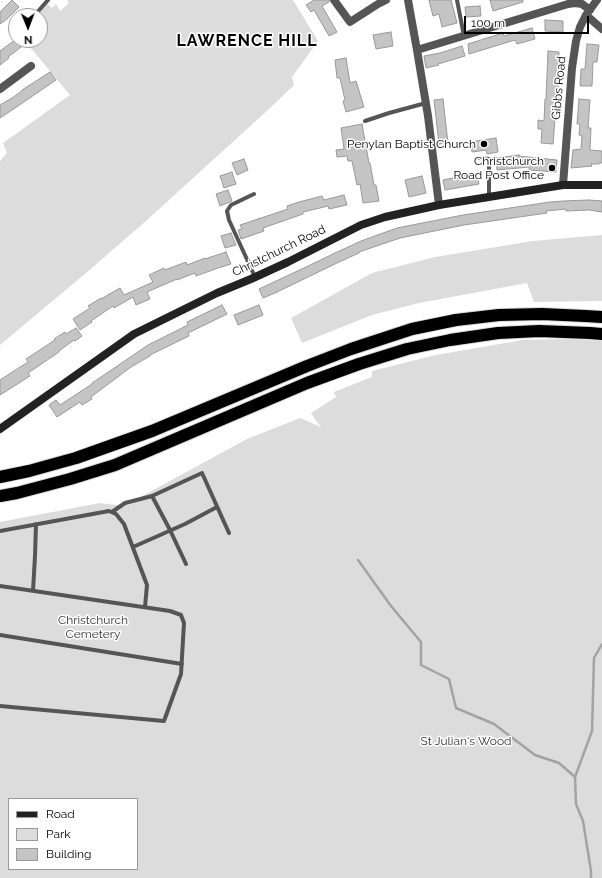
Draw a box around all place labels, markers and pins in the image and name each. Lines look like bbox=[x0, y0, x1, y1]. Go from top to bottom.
place label: Penylan Baptist Church bbox=[347, 137, 476, 151]
marker: Penylan Baptist Church bbox=[479, 139, 489, 149]
place label: Christchurch Road Post Office bbox=[453, 154, 544, 182]
marker: Christchurch Road Post Office bbox=[547, 163, 557, 173]

